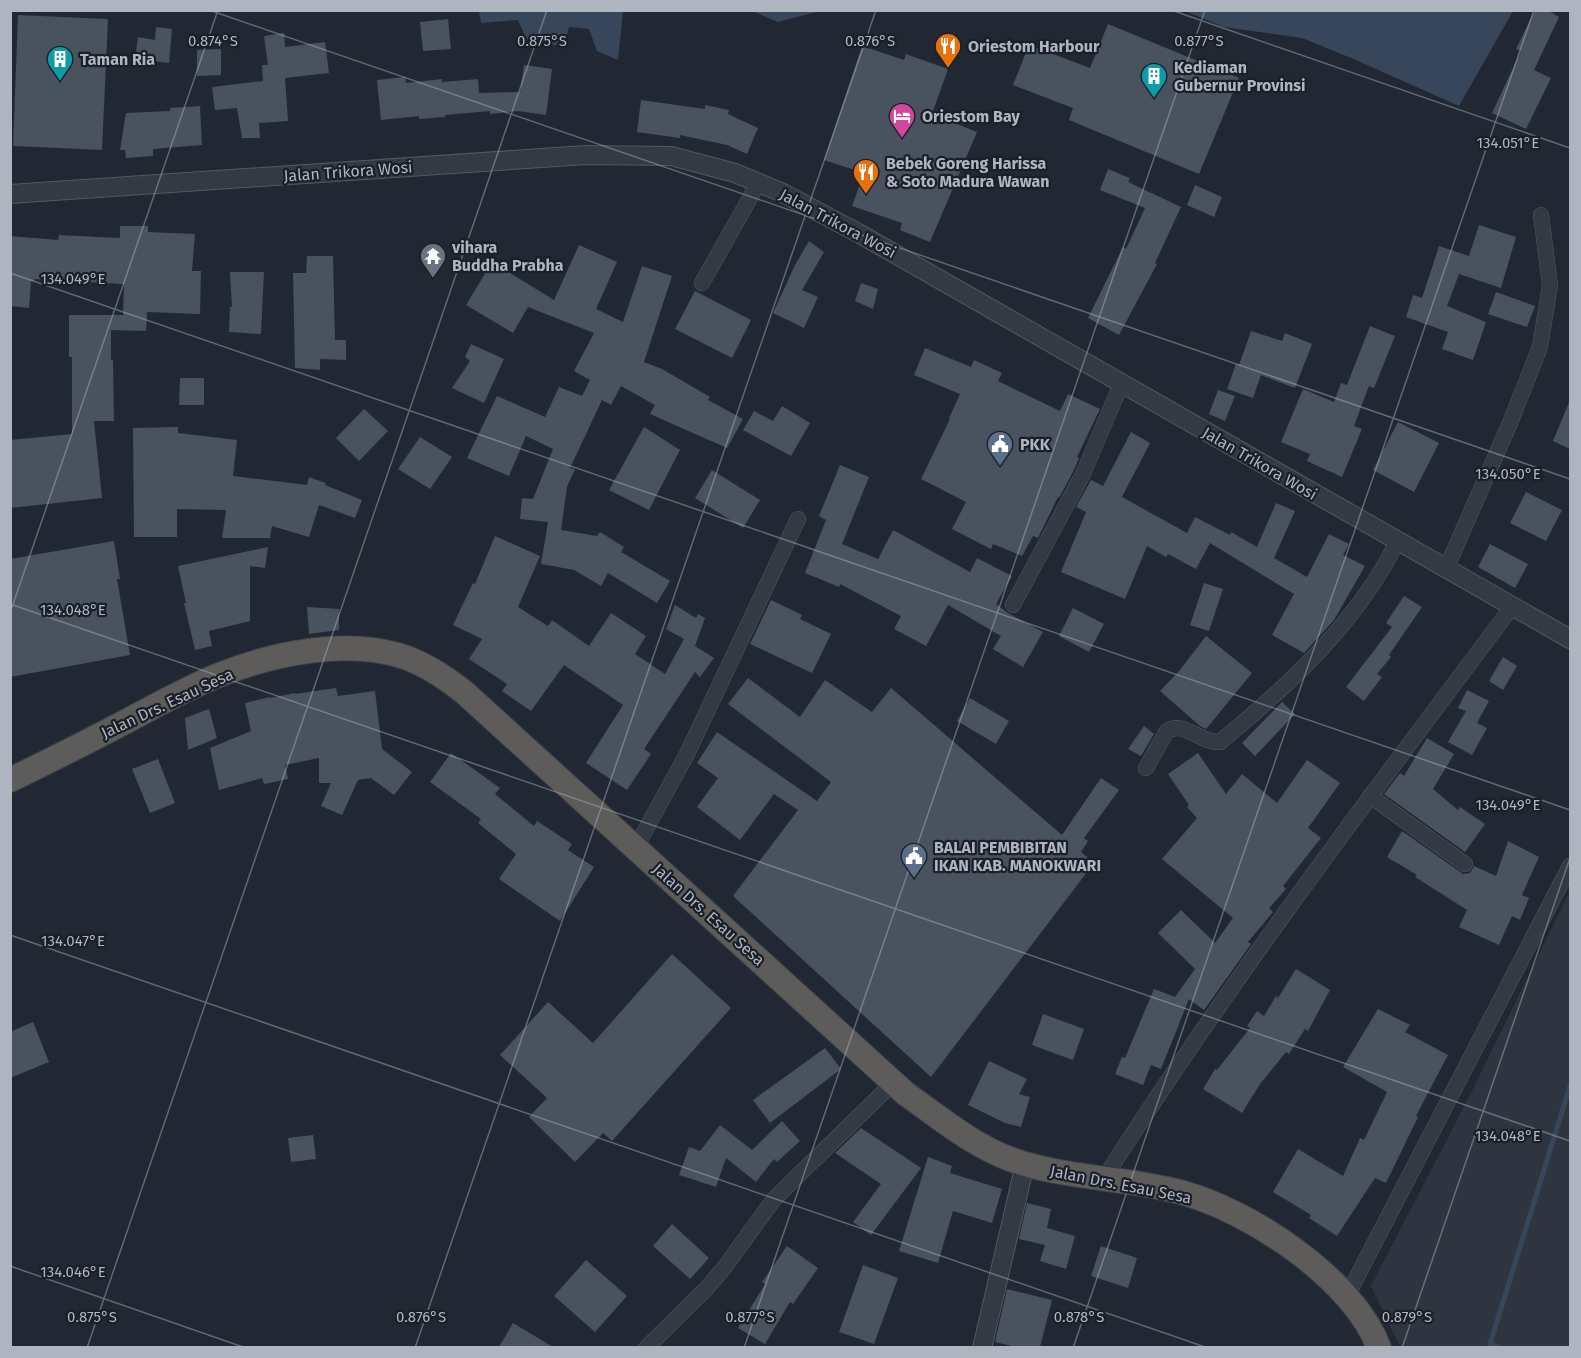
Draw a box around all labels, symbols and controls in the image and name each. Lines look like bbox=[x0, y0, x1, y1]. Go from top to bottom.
restaurant icon: Oriestom Harbour bbox=[933, 31, 963, 69]
text: 0.874°S bbox=[188, 32, 238, 50]
text: 0.875°S bbox=[517, 32, 567, 50]
text: 0.876°S bbox=[845, 32, 895, 50]
text: 0.877°S bbox=[1174, 32, 1224, 50]
place label: Oriestom Harbour bbox=[968, 37, 1100, 56]
building icon: Taman Ria bbox=[45, 44, 75, 82]
place label: Taman Ria bbox=[80, 50, 155, 69]
place label: Kediaman Gubernur Provinsi bbox=[1174, 58, 1306, 95]
building icon: Kediaman Gubernur Provinsi bbox=[1139, 61, 1169, 99]
hotel icon: Oriestom Bay bbox=[887, 101, 917, 139]
place label: Oriestom Bay bbox=[922, 107, 1020, 126]
text: 134.051°E bbox=[1477, 134, 1539, 152]
place label: Bebek Goreng Harissa & Soto Madura Wawan bbox=[886, 154, 1050, 191]
restaurant icon: Bebek Goreng Harissa & Soto Madura Wawan bbox=[851, 157, 881, 195]
street label: Jalan Trikora Wosi bbox=[283, 158, 413, 185]
street label: Jalan Trikora Wosi bbox=[776, 185, 899, 262]
place label: vihara Buddha Prabha bbox=[451, 238, 564, 275]
temple icon: vihara Buddha Prabha bbox=[418, 241, 448, 279]
text: 134.049°E bbox=[40, 270, 106, 288]
street label: Jalan Trikora Wosi bbox=[1199, 423, 1320, 504]
public building icon: PKK bbox=[985, 429, 1015, 467]
place label: PKK bbox=[1020, 435, 1051, 454]
text: 134.050°E bbox=[1475, 465, 1541, 483]
text: 134.048°E bbox=[40, 601, 106, 619]
street label: Jalan Drs. Esau Sesa bbox=[98, 664, 236, 742]
text: 134.049°E bbox=[1475, 796, 1541, 814]
place label: BALAI PEMBIBITAN IKAN KAB. MANOKWARI bbox=[934, 838, 1101, 875]
public building icon: BALAI PEMBIBITAN IKAN KAB. MANOKWARI bbox=[899, 841, 929, 879]
street label: Jalan Drs. Esau Sesa bbox=[649, 859, 768, 969]
text: 134.047°E bbox=[41, 932, 105, 950]
text: 134.048°E bbox=[1475, 1127, 1541, 1145]
street label: Jalan Drs. Esau Sesa bbox=[1049, 1161, 1193, 1208]
text: 134.046°E bbox=[40, 1263, 106, 1281]
text: 0.875°S bbox=[67, 1308, 117, 1326]
text: 0.876°S bbox=[396, 1308, 446, 1326]
text: 0.877°S bbox=[725, 1308, 775, 1326]
text: 0.878°S bbox=[1054, 1308, 1104, 1326]
text: 0.879°S bbox=[1382, 1308, 1432, 1326]

